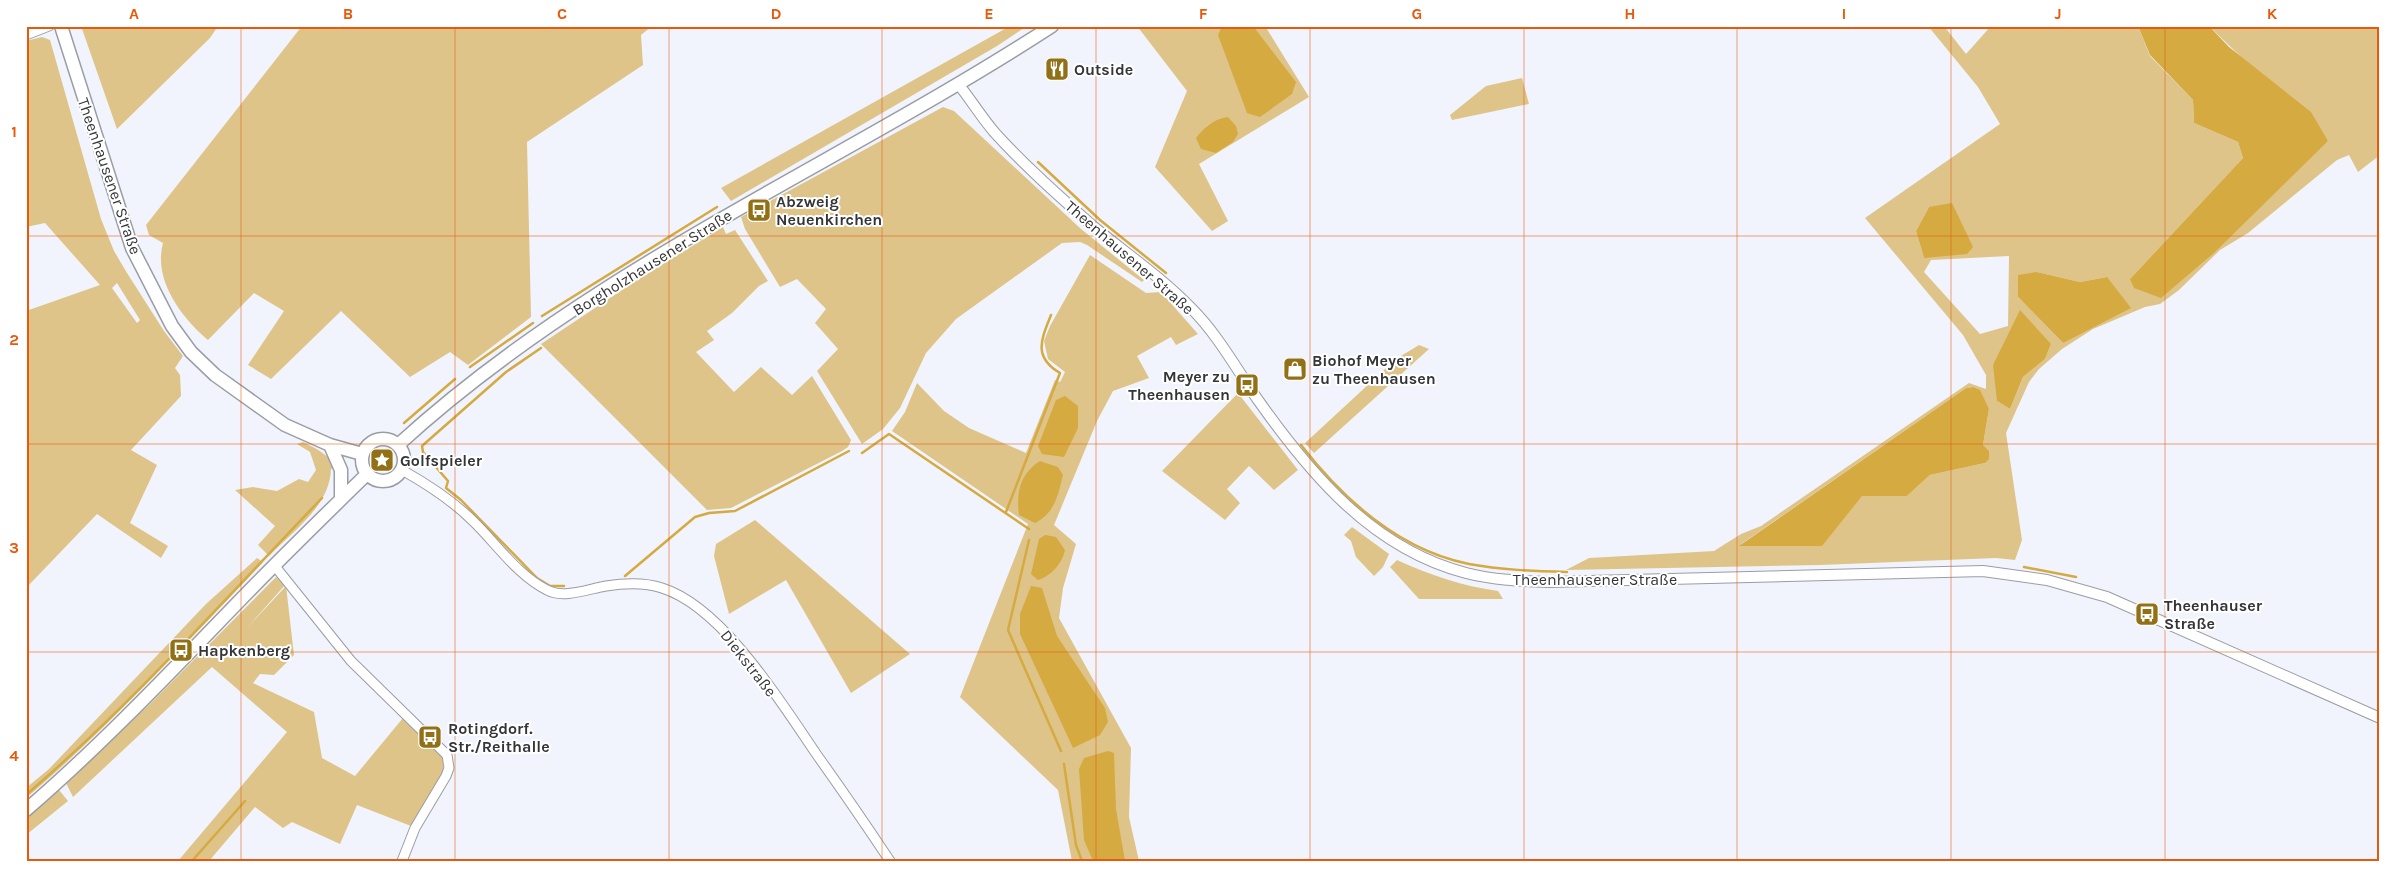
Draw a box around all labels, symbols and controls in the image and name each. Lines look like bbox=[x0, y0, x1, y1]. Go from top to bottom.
text: A bbox=[129, 4, 139, 23]
text: B bbox=[343, 4, 353, 23]
text: C bbox=[557, 4, 567, 23]
text: D bbox=[771, 4, 782, 23]
text: E bbox=[984, 4, 994, 23]
text: F bbox=[1199, 4, 1208, 23]
text: G bbox=[1412, 4, 1422, 23]
text: H bbox=[1624, 4, 1636, 23]
text: I bbox=[1842, 4, 1846, 23]
text: J bbox=[2054, 4, 2062, 23]
text: K bbox=[2267, 4, 2278, 23]
restaurant icon: Outside bbox=[1044, 56, 1070, 82]
place label: Outside bbox=[1074, 60, 1133, 79]
street label: Theenhausener Straße bbox=[74, 95, 145, 257]
text: 1 bbox=[11, 122, 17, 141]
place label: Abzweig Neuenkirchen bbox=[776, 192, 882, 229]
street label: Theenhausener Straße bbox=[1061, 196, 1198, 318]
bus stop icon: Abzweig Neuenkirchen bbox=[746, 197, 772, 223]
street label: Borgholzhausener Straße bbox=[569, 206, 735, 319]
text: 2 bbox=[9, 330, 19, 349]
place label: Biohof Meyer zu Theenhausen bbox=[1312, 351, 1436, 388]
shop icon: Biohof Meyer zu Theenhausen bbox=[1282, 356, 1308, 382]
place label: Meyer zu Theenhausen bbox=[1128, 367, 1230, 404]
bus stop icon: Meyer zu Theenhausen bbox=[1234, 372, 1260, 398]
place icon: Golfspieler bbox=[369, 447, 395, 473]
place label: Golfspieler bbox=[400, 451, 483, 470]
text: 3 bbox=[9, 538, 19, 557]
street label: Theenhausener Straße bbox=[1513, 570, 1677, 589]
place label: Theenhauser Straße bbox=[2164, 596, 2263, 633]
bus stop icon: Theenhauser Straße bbox=[2134, 601, 2160, 627]
street label: Diekstraße bbox=[717, 626, 781, 701]
bus stop icon: Hapkenberg bbox=[168, 637, 194, 663]
place label: Hapkenberg bbox=[198, 641, 290, 660]
place label: Rotingdorf. Str./Reithalle bbox=[448, 719, 550, 756]
bus stop icon: Rotingdorf. Str./Reithalle bbox=[417, 724, 443, 750]
text: 4 bbox=[9, 746, 19, 765]

